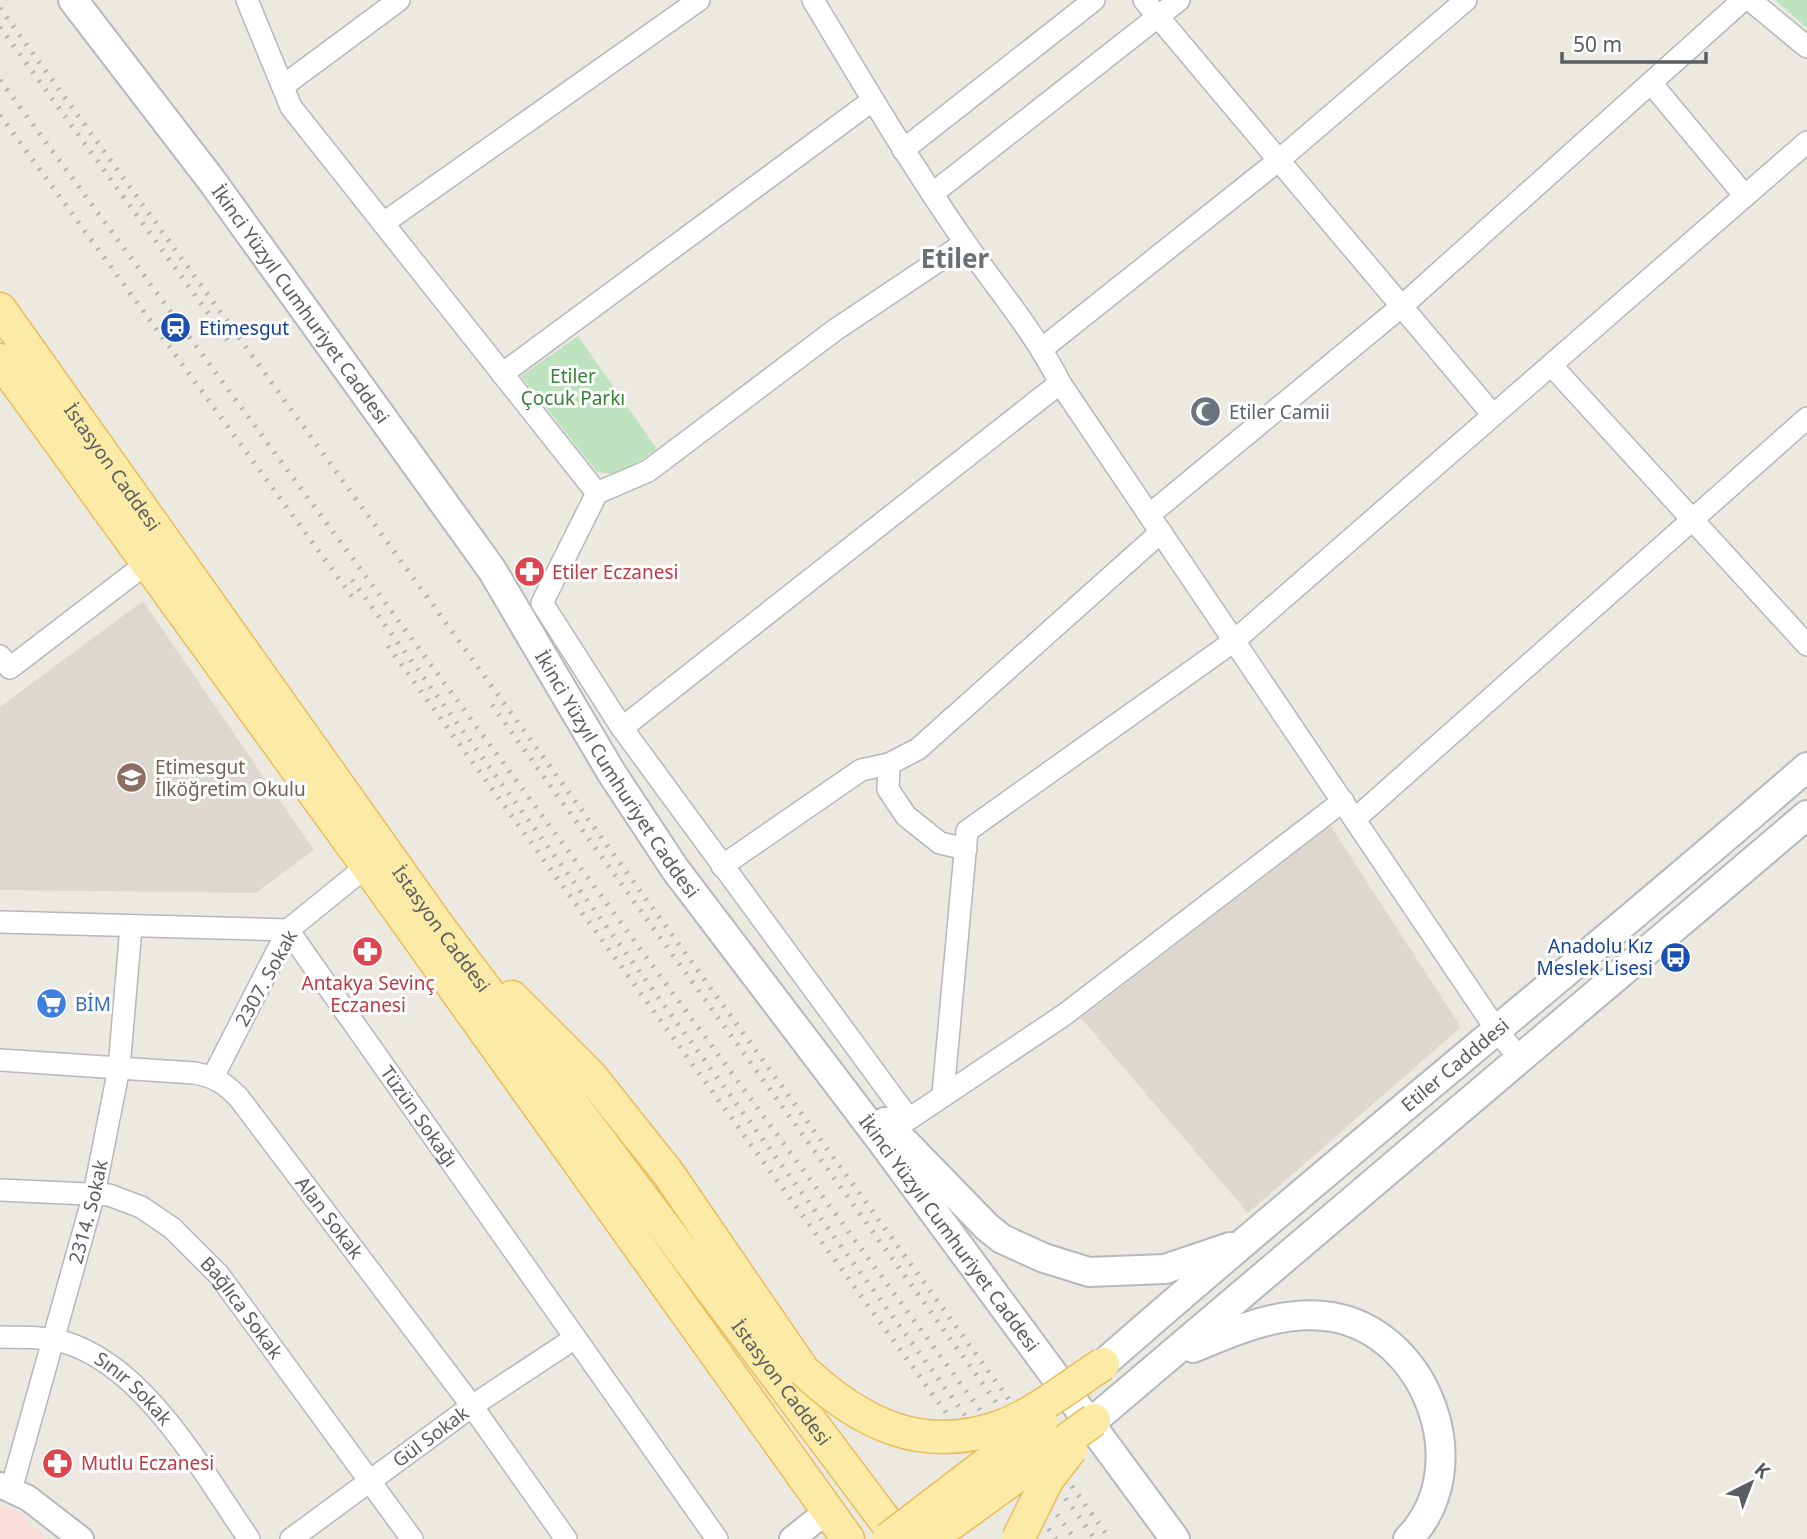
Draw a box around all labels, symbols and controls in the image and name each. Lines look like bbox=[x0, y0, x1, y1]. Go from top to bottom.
scale bar bbox=[1562, 21, 1706, 65]
text: 50 m bbox=[1573, 30, 1622, 58]
street label: İkinci Yüzyıl Cumhuriyet Caddesi bbox=[206, 180, 395, 429]
district label: Etiler bbox=[921, 240, 990, 276]
station icon: Etimesgut bbox=[159, 311, 193, 345]
place label: Etimesgut bbox=[199, 315, 289, 341]
park label: Etiler Çocuk Parkı bbox=[521, 363, 625, 411]
mosque icon: Etiler Camii bbox=[1189, 395, 1223, 429]
street label: İstasyon Caddesi bbox=[58, 398, 167, 536]
place label: Etiler Camii bbox=[1229, 399, 1330, 425]
pharmacy icon: Etiler Eczanesi bbox=[512, 555, 546, 589]
place label: Etiler Eczanesi bbox=[552, 559, 678, 585]
street label: İkinci Yüzyıl Cumhuriyet Caddesi bbox=[529, 645, 705, 903]
place label: Etimesgut İlköğretim Okulu bbox=[155, 754, 306, 802]
school or university icon: Etimesgut İlköğretim Okulu bbox=[115, 761, 149, 795]
street label: İstasyon Caddesi bbox=[386, 860, 496, 997]
street label: 2307. Sokak bbox=[229, 925, 303, 1031]
place label: Anadolu Kız Meslek Lisesi bbox=[1537, 933, 1653, 981]
pharmacy icon: Antakya Sevinç Eczanesi bbox=[351, 935, 385, 969]
bus stop icon: Anadolu Kız Meslek Lisesi bbox=[1659, 940, 1693, 974]
place label: Antakya Sevinç Eczanesi bbox=[301, 970, 435, 1018]
supermarket icon: BİM bbox=[35, 987, 69, 1021]
place label: BİM bbox=[75, 991, 111, 1017]
street label: Etiler Cadddesi bbox=[1396, 1012, 1514, 1117]
street label: Tüzün Sokağı bbox=[375, 1061, 464, 1172]
street label: İkinci Yüzyıl Cumhuriyet Caddesi bbox=[853, 1109, 1045, 1357]
street label: 2314. Sokak bbox=[62, 1157, 114, 1267]
street label: Alan Sokak bbox=[290, 1171, 369, 1264]
street label: Bağlıca Sokak bbox=[195, 1251, 289, 1364]
street label: İstasyon Caddesi bbox=[726, 1314, 837, 1451]
street label: Sınır Sokak bbox=[90, 1345, 178, 1431]
street label: Gül Sokak bbox=[387, 1400, 474, 1473]
pharmacy icon: Mutlu Eczanesi bbox=[41, 1446, 75, 1480]
north arrow bbox=[1716, 1448, 1786, 1518]
place label: Mutlu Eczanesi bbox=[81, 1450, 214, 1476]
text: K bbox=[1749, 1456, 1776, 1485]

